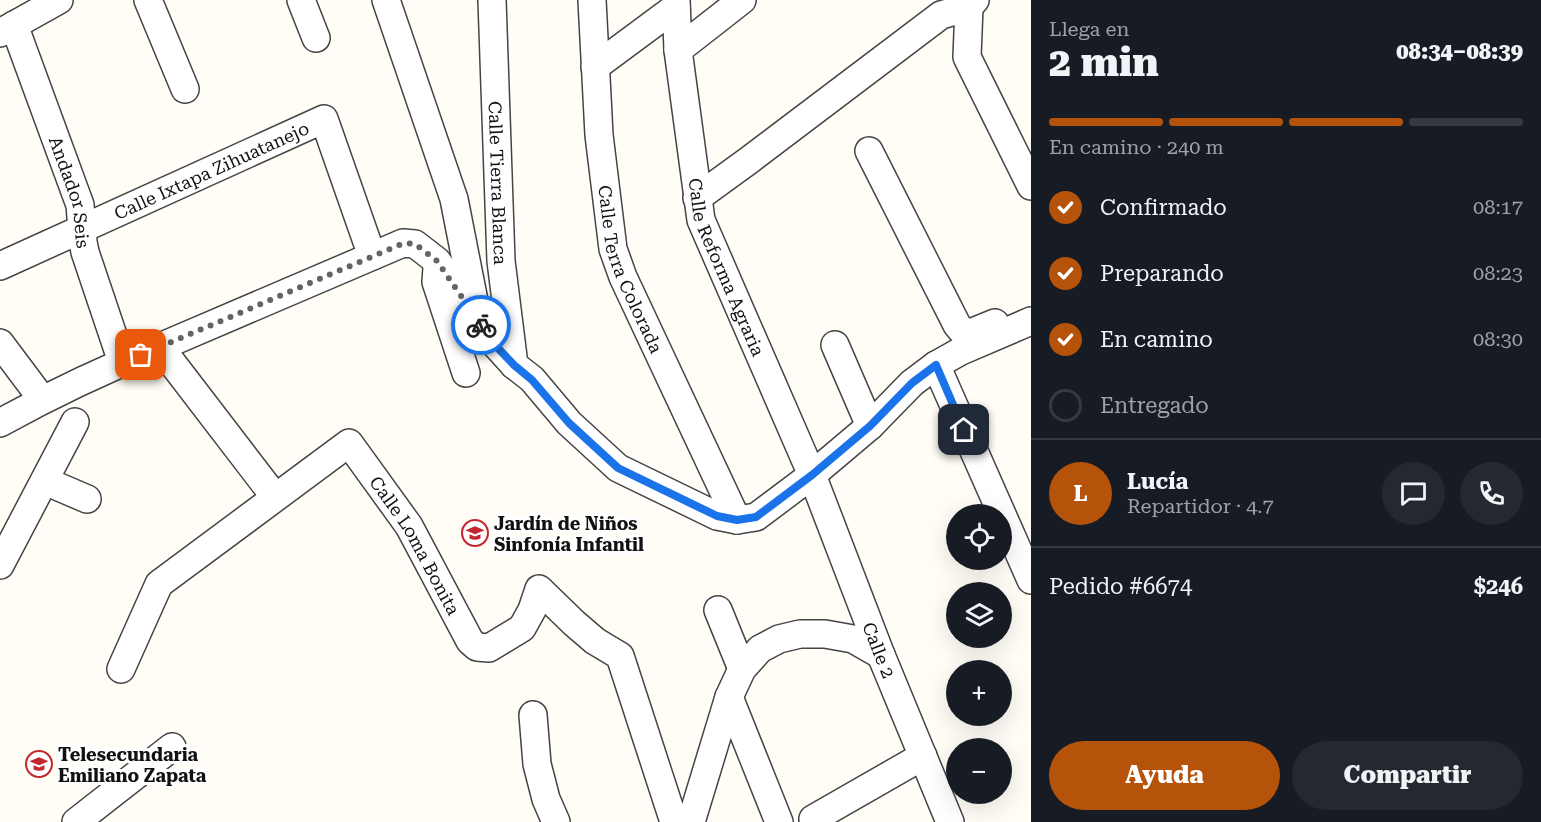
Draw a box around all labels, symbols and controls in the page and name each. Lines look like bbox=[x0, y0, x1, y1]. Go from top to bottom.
text: Llega en bbox=[1049, 17, 1129, 41]
text: 08:34–08:39 bbox=[1396, 39, 1523, 64]
text: 2 min bbox=[1049, 40, 1159, 86]
street label: Calle Tierra Blanca bbox=[485, 101, 512, 265]
street label: Calle Ixtapa Zihuatanejo bbox=[111, 117, 312, 223]
street label: Andador Seis bbox=[45, 133, 94, 250]
text: En camino · 240 m bbox=[1049, 135, 1224, 159]
street label: Calle Reforma Agraria bbox=[685, 177, 769, 359]
street label: Calle Terra Colorada bbox=[595, 184, 668, 356]
icon: check bbox=[1049, 191, 1082, 224]
text: Confirmado bbox=[1100, 195, 1227, 220]
text: 08:17 bbox=[1473, 195, 1523, 219]
icon: check bbox=[1049, 257, 1082, 290]
text: Preparando bbox=[1100, 261, 1224, 286]
text: 08:23 bbox=[1473, 261, 1523, 285]
courier bbox=[451, 295, 511, 355]
icon: bike bbox=[465, 309, 498, 342]
icon: check bbox=[1049, 323, 1082, 356]
text: En camino bbox=[1100, 327, 1213, 352]
text: 08:30 bbox=[1473, 327, 1523, 351]
pin bbox=[115, 329, 166, 380]
icon: bag bbox=[124, 338, 157, 371]
text: Entregado bbox=[1100, 393, 1209, 418]
pin bbox=[938, 404, 989, 455]
icon: home bbox=[947, 413, 980, 446]
button: chat bbox=[1382, 462, 1445, 525]
button: phone bbox=[1460, 462, 1523, 525]
text: Lucía bbox=[1127, 469, 1188, 494]
street label: Calle Loma Bonita bbox=[366, 472, 465, 619]
text: L bbox=[1073, 481, 1088, 506]
text: Repartidor · 4.7 bbox=[1127, 494, 1274, 518]
map controls bbox=[946, 504, 1012, 804]
button: locate bbox=[946, 504, 1012, 570]
place label: Jardín de Niños Sinfonía Infantil bbox=[494, 513, 644, 555]
school or university icon: Jardín de Niños Sinfonía Infantil bbox=[460, 518, 490, 548]
text: Pedido #6674 bbox=[1049, 574, 1192, 599]
text: $246 bbox=[1474, 574, 1523, 599]
button: layers bbox=[946, 582, 1012, 648]
street label: Calle 2 bbox=[859, 619, 900, 681]
button: + bbox=[946, 660, 1012, 726]
button: − bbox=[946, 738, 1012, 804]
button: Ayuda bbox=[1049, 741, 1280, 810]
button: Compartir bbox=[1292, 741, 1523, 810]
place label: Telesecundaria Emiliano Zapata bbox=[58, 744, 207, 786]
school or university icon: Telesecundaria Emiliano Zapata bbox=[24, 749, 54, 779]

